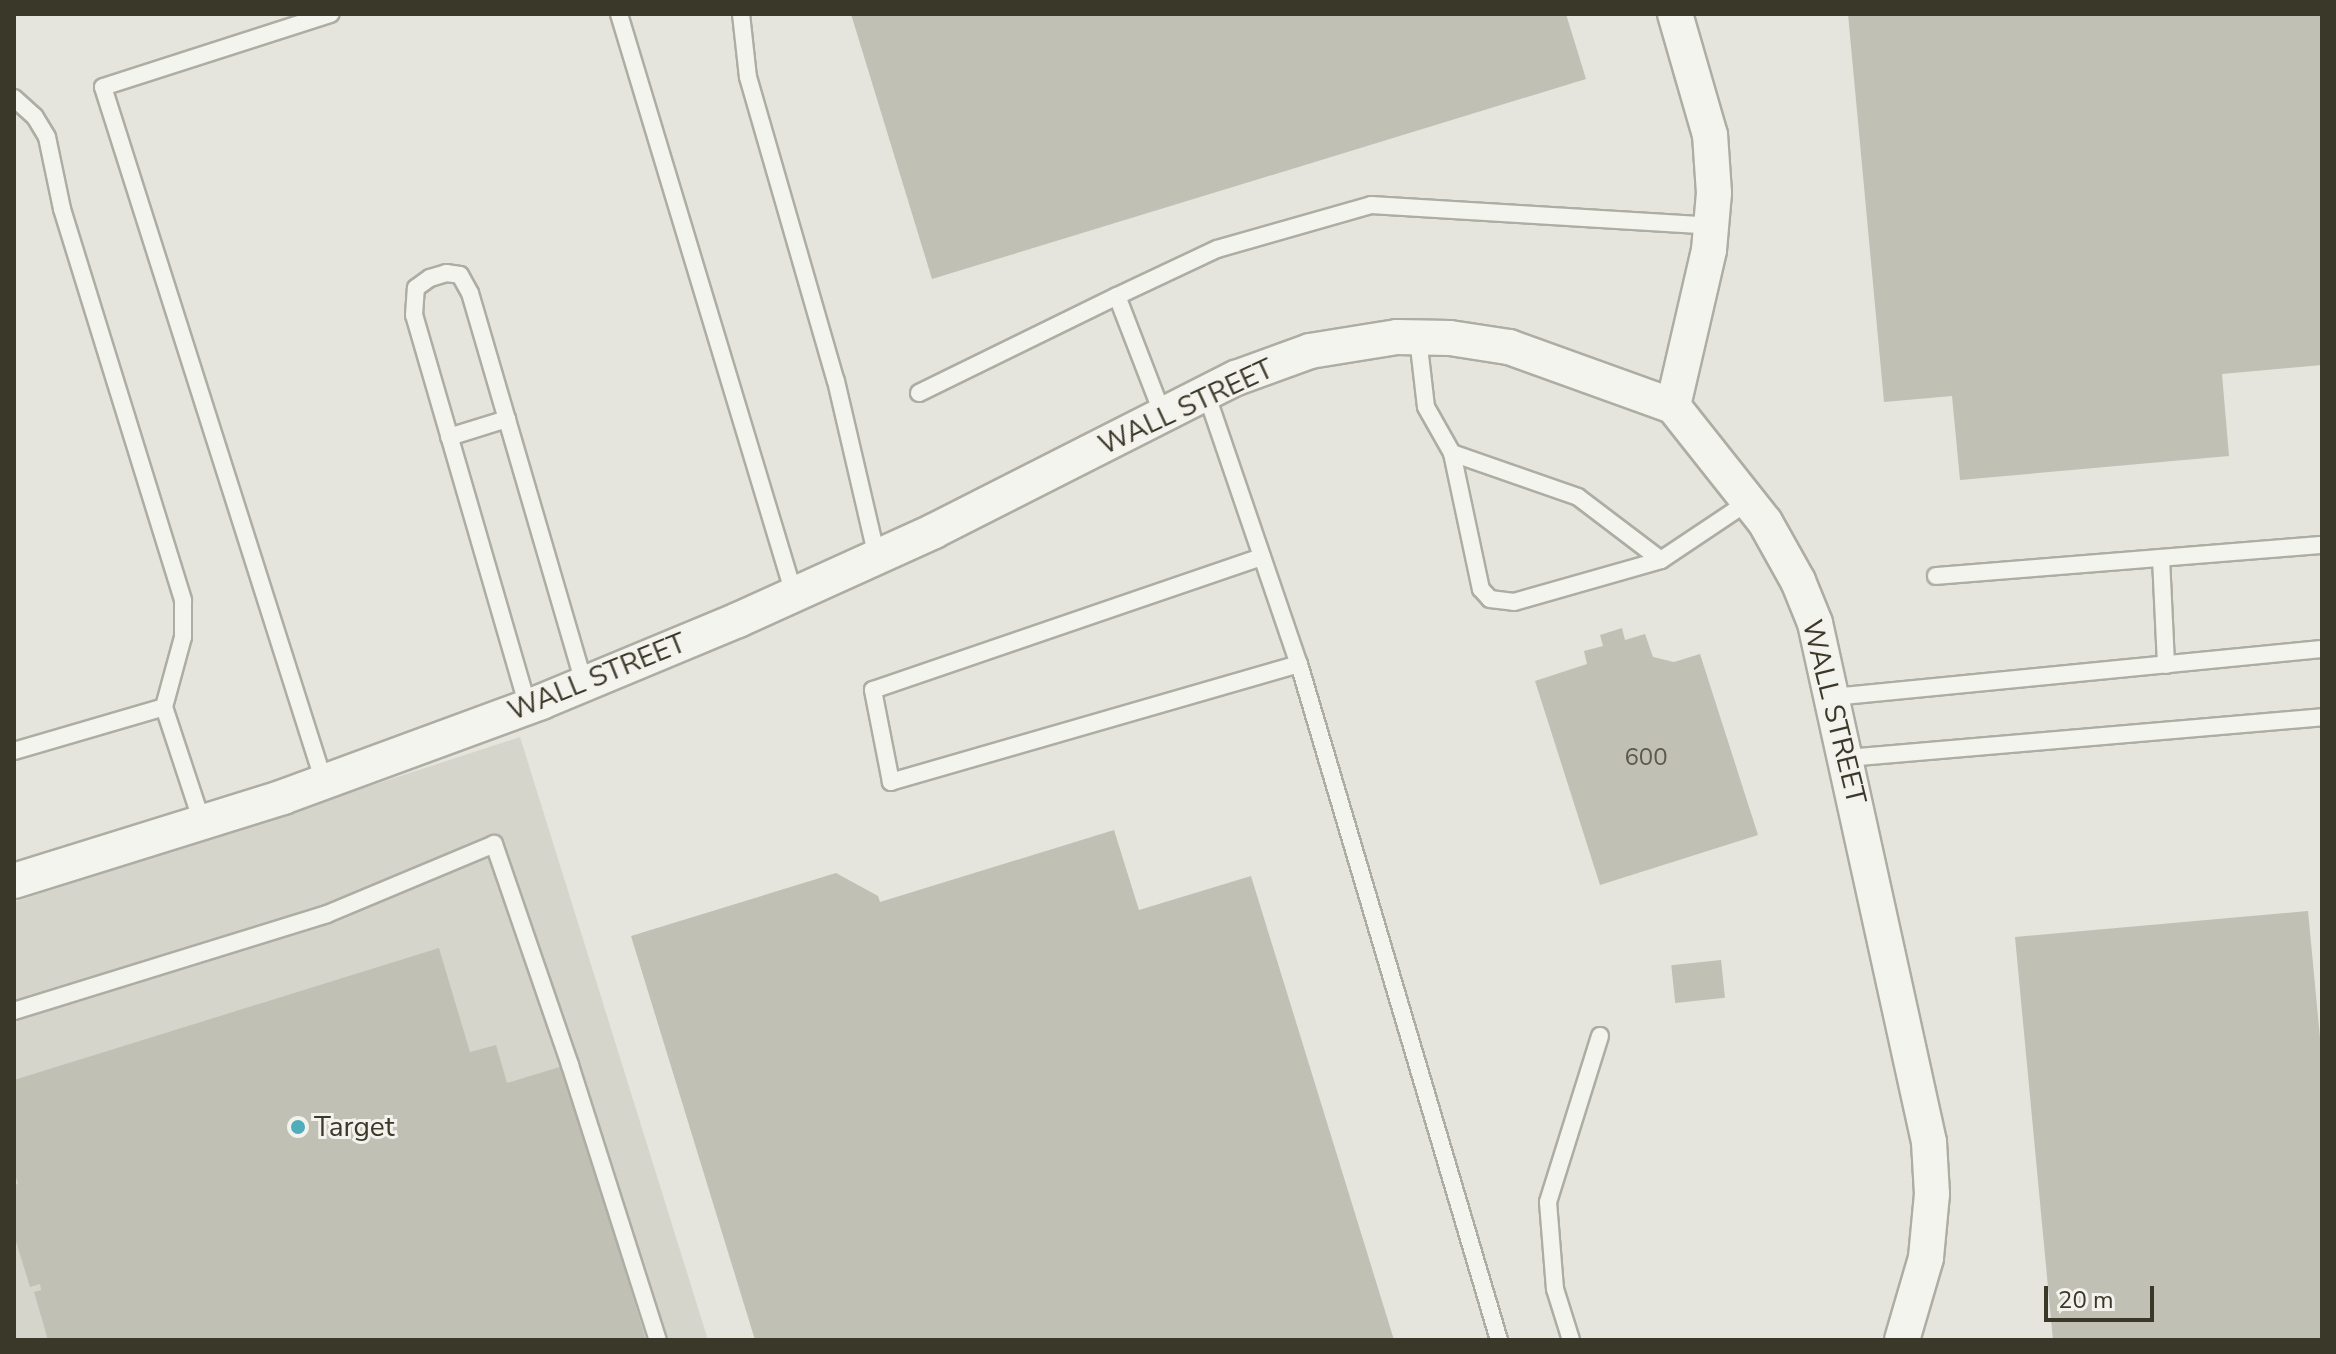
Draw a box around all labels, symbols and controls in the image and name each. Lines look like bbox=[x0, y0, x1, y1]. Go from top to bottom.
street label: WALL STREET bbox=[1093, 352, 1279, 462]
street label: WALL STREET bbox=[1795, 616, 1873, 808]
street label: WALL STREET bbox=[503, 626, 691, 728]
house number: 600 bbox=[1624, 744, 1668, 772]
place label: Target bbox=[314, 1110, 394, 1144]
marker: Target bbox=[289, 1118, 307, 1136]
scale bar bbox=[2048, 1270, 2158, 1320]
text: 20 m bbox=[2058, 1284, 2114, 1316]

